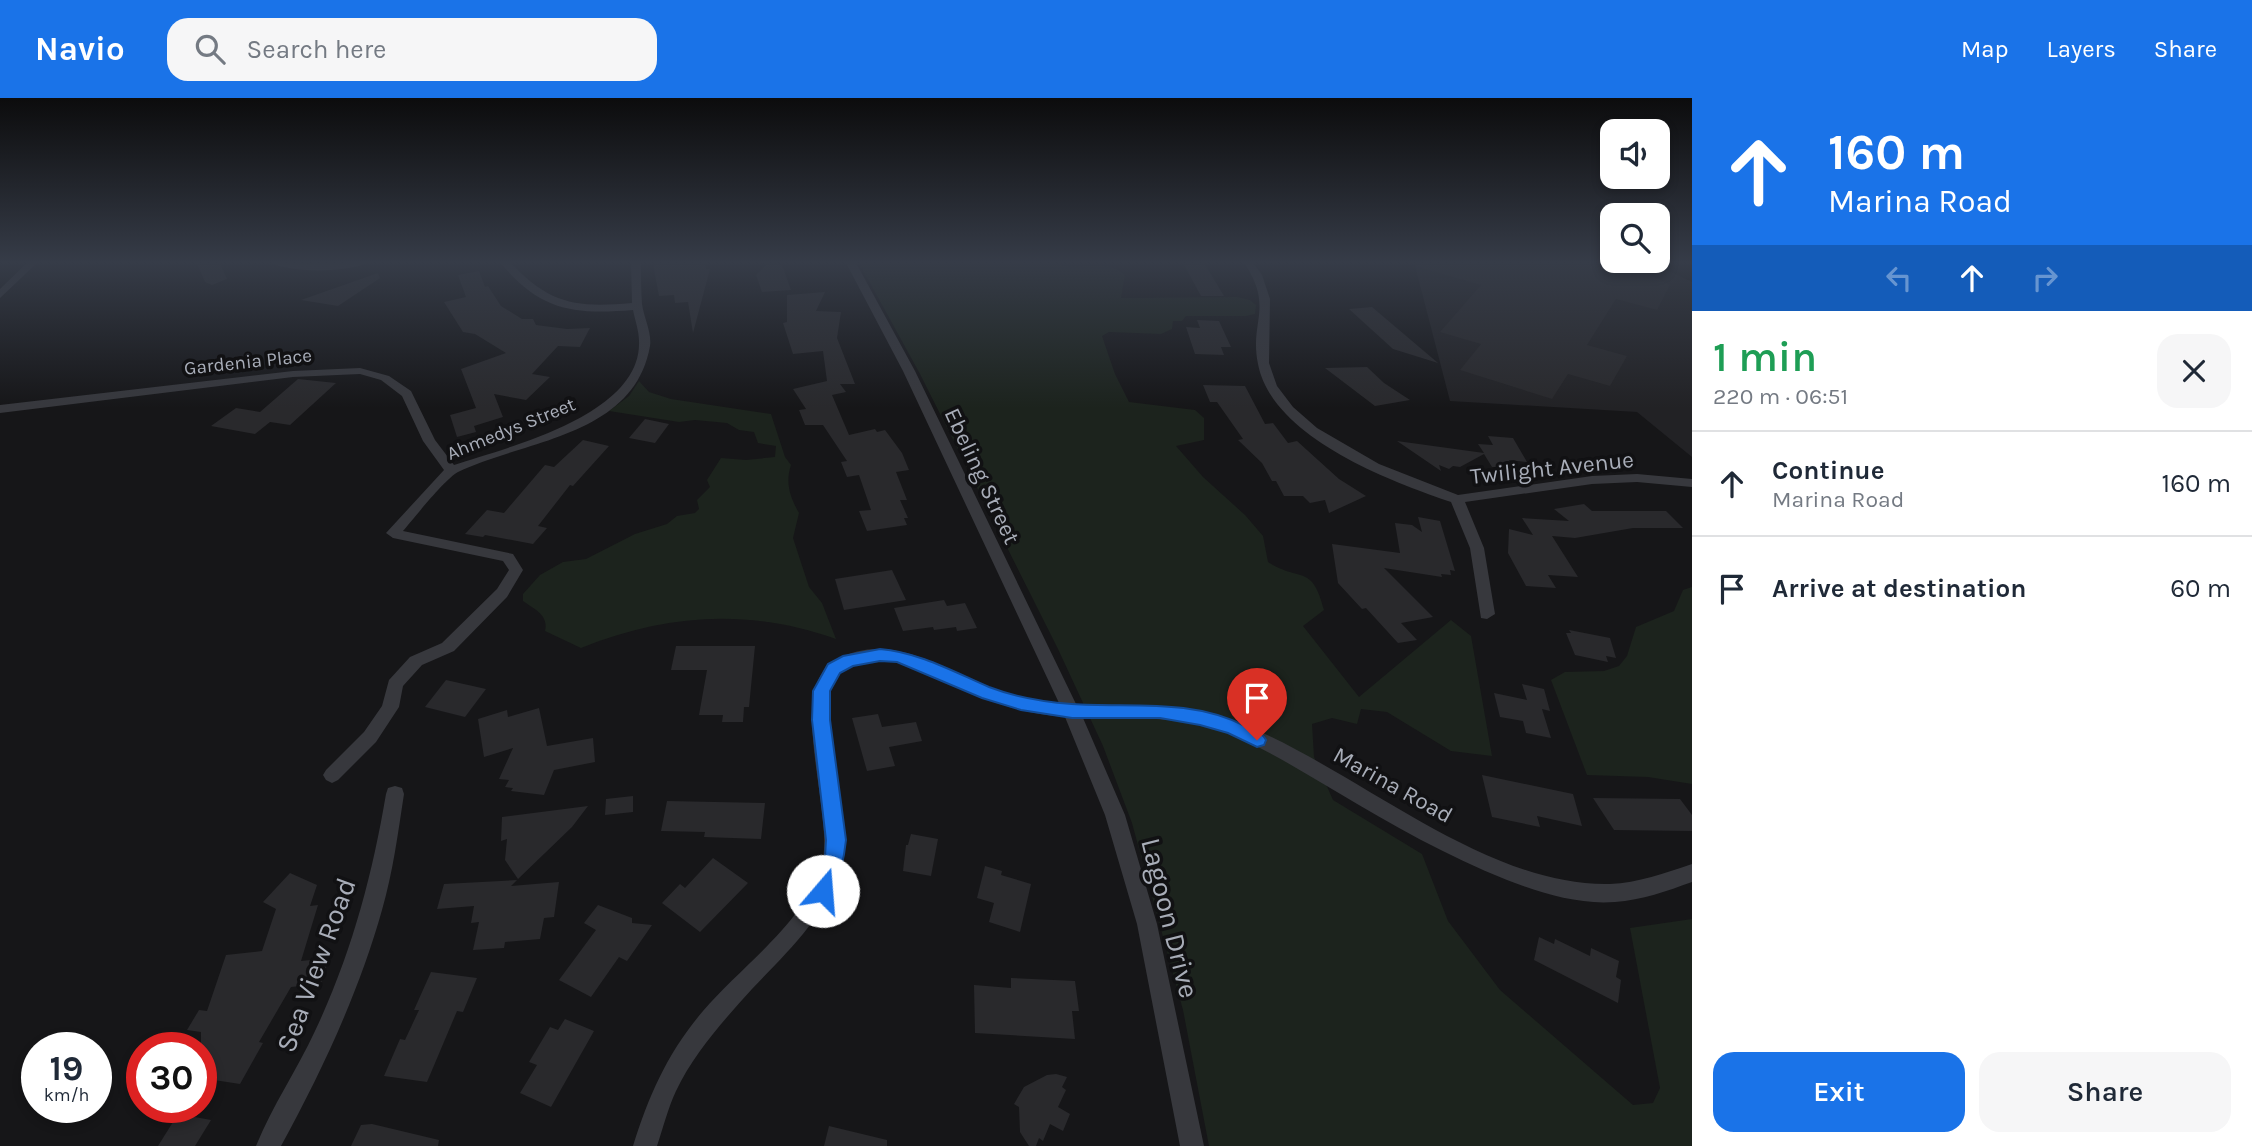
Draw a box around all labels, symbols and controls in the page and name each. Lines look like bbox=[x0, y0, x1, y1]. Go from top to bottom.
search box bbox=[167, 18, 657, 81]
text: Navio bbox=[35, 30, 125, 68]
icon: search bbox=[191, 30, 229, 68]
text: Search here bbox=[247, 34, 386, 65]
text: Map bbox=[1961, 35, 2009, 63]
text: Layers bbox=[2047, 35, 2116, 63]
text: Share bbox=[2154, 35, 2217, 63]
map controls bbox=[1600, 119, 1670, 273]
button: sound bbox=[1600, 119, 1670, 189]
text: 160 m bbox=[1828, 124, 1965, 181]
icon: ahead bbox=[1713, 126, 1804, 217]
text: Marina Road bbox=[1828, 183, 2012, 220]
button: search bbox=[1600, 203, 1670, 273]
icon: left bbox=[1880, 259, 1918, 297]
icon: ahead bbox=[1953, 259, 1991, 297]
icon: right bbox=[2026, 259, 2064, 297]
text: 1 min bbox=[1713, 332, 1817, 382]
button: close bbox=[2157, 334, 2231, 408]
street label: Gardenia Place bbox=[183, 344, 313, 380]
text: 220 m · 06:51 bbox=[1713, 383, 1848, 410]
street label: Ahmedys Street bbox=[444, 393, 578, 465]
street label: Ebeling Street bbox=[939, 404, 1025, 549]
street label: Twilight Avenue bbox=[1469, 446, 1635, 490]
text: Continue bbox=[1772, 455, 1884, 486]
icon: ahead bbox=[1713, 465, 1751, 503]
text: 160 m bbox=[2162, 468, 2231, 499]
text: Marina Road bbox=[1772, 486, 1904, 513]
icon: arrive bbox=[1713, 570, 1751, 608]
text: Arrive at destination bbox=[1772, 573, 2026, 604]
text: 60 m bbox=[2170, 573, 2231, 604]
pin bbox=[1227, 668, 1287, 740]
icon: arrive bbox=[1238, 679, 1276, 717]
street label: Marina Road bbox=[1329, 741, 1457, 829]
street label: Lagoon Drive bbox=[1134, 835, 1206, 1001]
position arrow bbox=[786, 854, 860, 928]
street label: Sea View Road bbox=[269, 873, 363, 1057]
speed limit sign: 30 bbox=[126, 1032, 217, 1123]
text: 19 bbox=[50, 1048, 83, 1089]
button: Exit bbox=[1713, 1052, 1965, 1132]
button: Share bbox=[1979, 1052, 2231, 1132]
text: km/h bbox=[44, 1084, 89, 1106]

